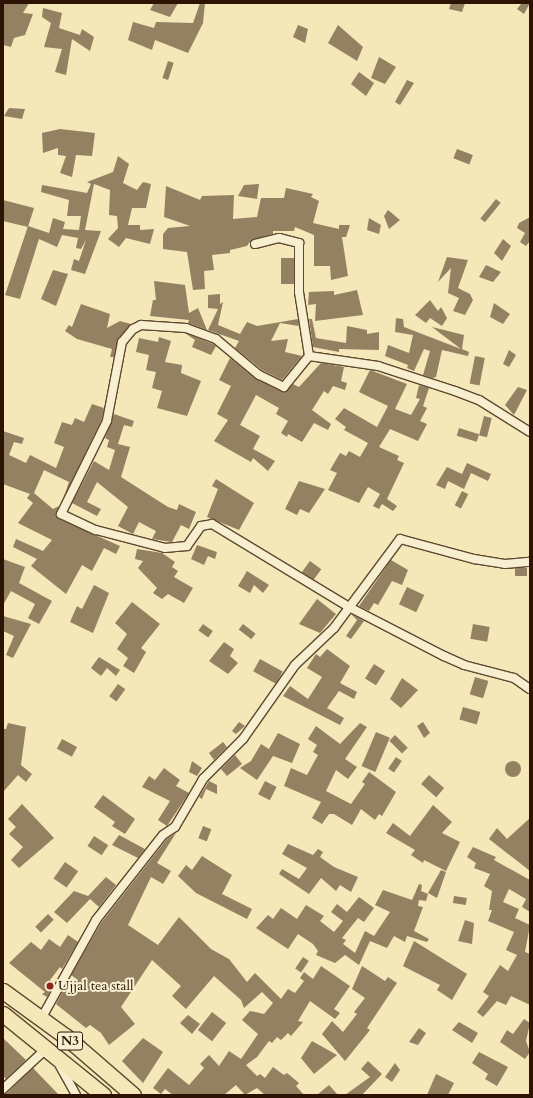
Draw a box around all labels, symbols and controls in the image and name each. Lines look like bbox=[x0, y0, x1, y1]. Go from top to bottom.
place label: Ujjal tea stall bbox=[58, 978, 134, 994]
marker: Ujjal tea stall bbox=[45, 981, 55, 991]
road number: N3 bbox=[57, 1030, 83, 1052]

